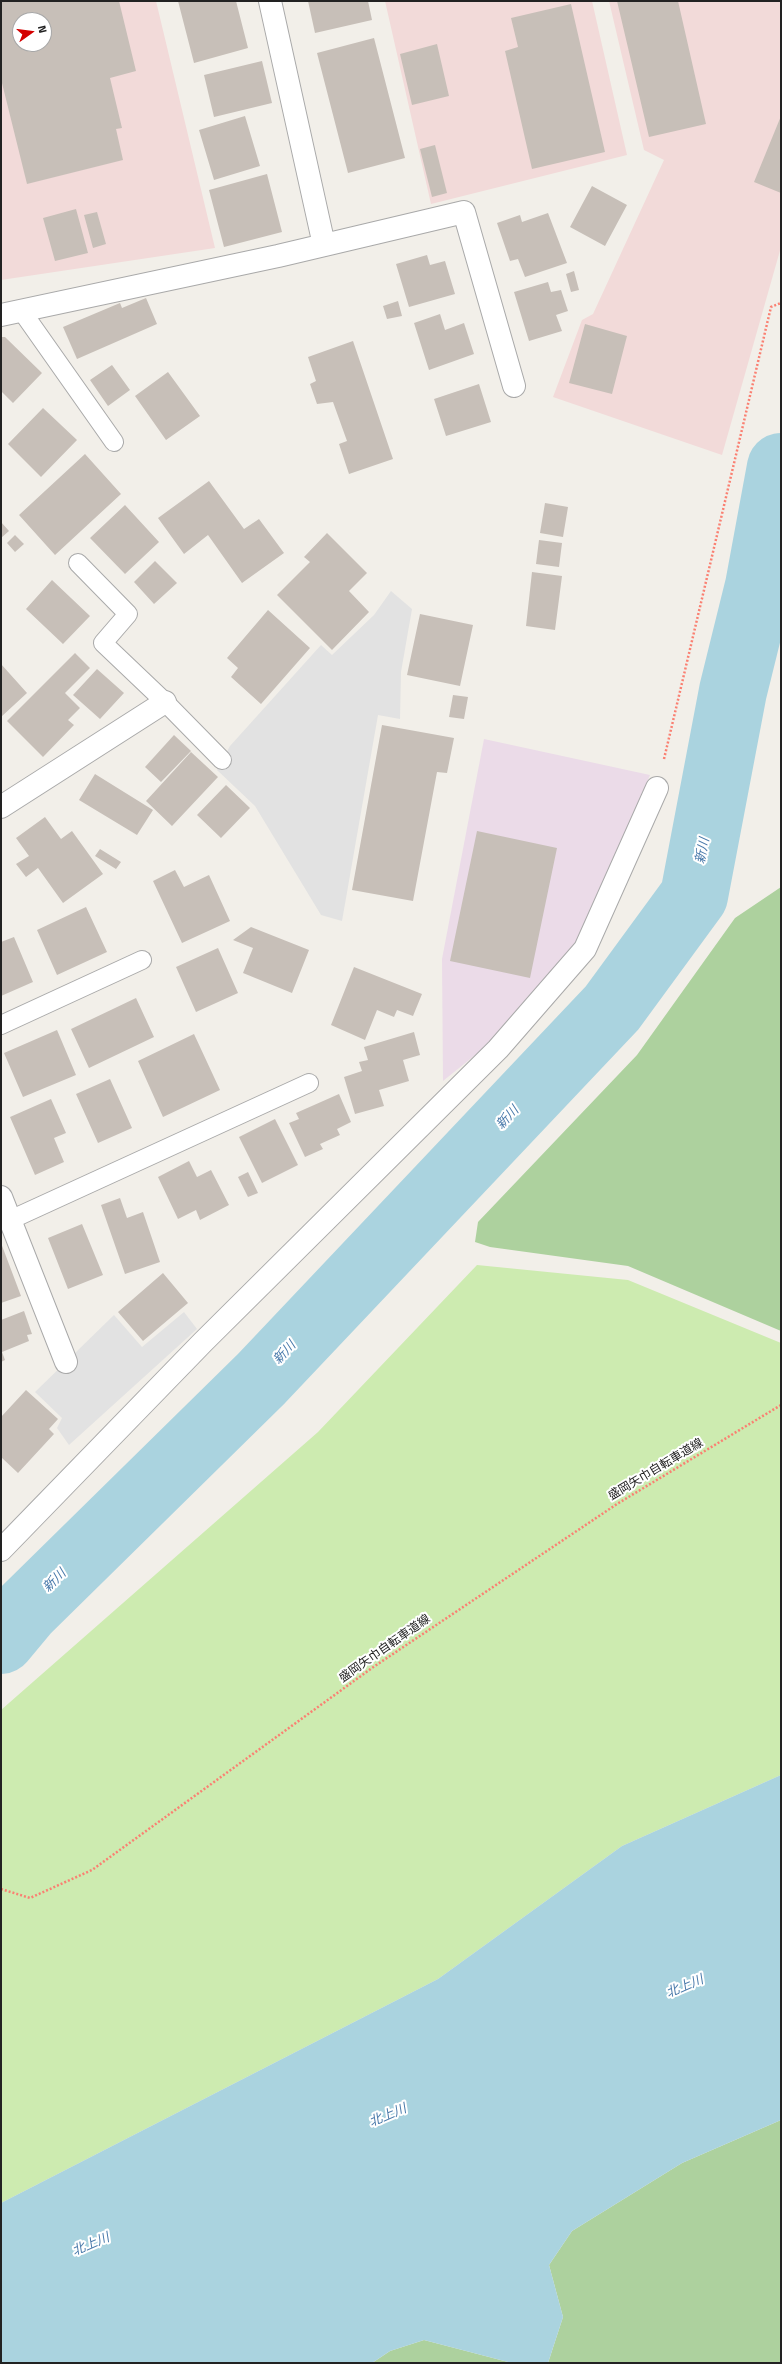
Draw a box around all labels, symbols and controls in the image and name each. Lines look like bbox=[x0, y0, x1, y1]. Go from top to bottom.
north arrow bbox=[12, 12, 52, 52]
text: N bbox=[34, 24, 51, 35]
water label: 新川 bbox=[693, 837, 713, 865]
water label: 新川 bbox=[493, 1103, 523, 1133]
water label: 新川 bbox=[270, 1338, 300, 1368]
street label: 盛岡矢巾自転車道線 bbox=[606, 1436, 706, 1504]
water label: 新川 bbox=[40, 1566, 70, 1596]
street label: 盛岡矢巾自転車道線 bbox=[337, 1612, 433, 1686]
water label: 北上川 bbox=[664, 1972, 706, 2002]
water label: 北上川 bbox=[367, 2101, 409, 2131]
water label: 北上川 bbox=[70, 2230, 112, 2260]

